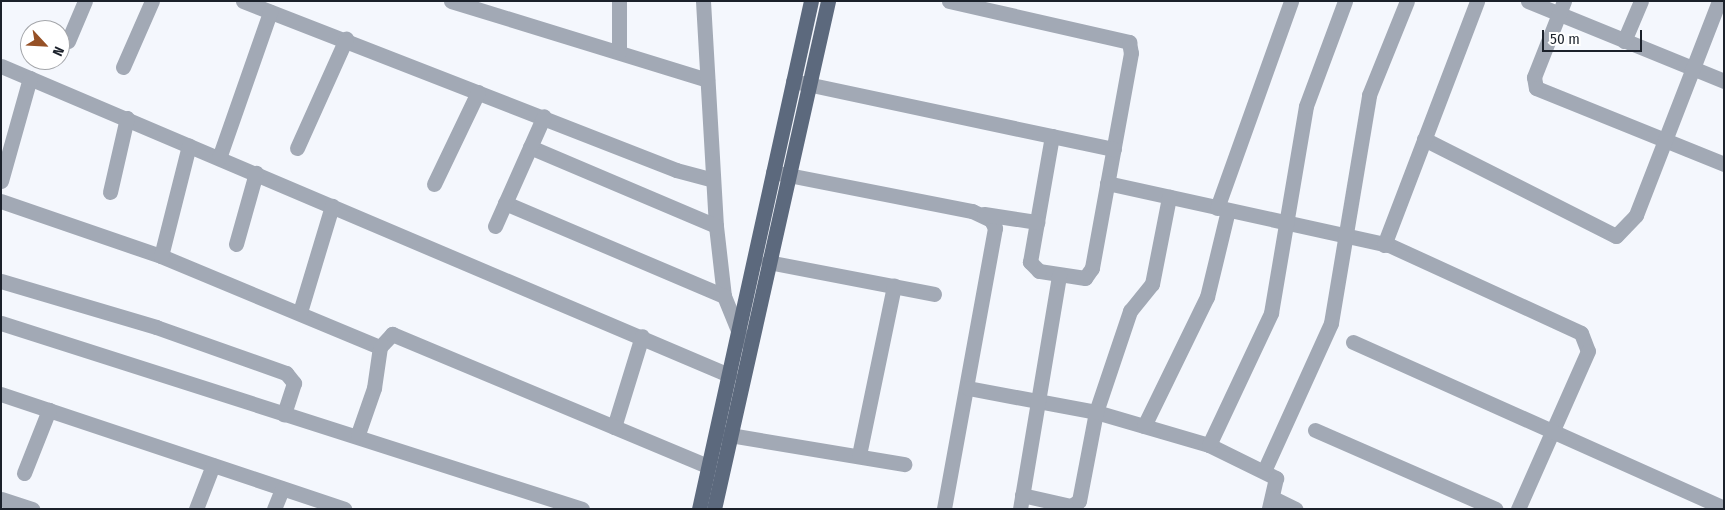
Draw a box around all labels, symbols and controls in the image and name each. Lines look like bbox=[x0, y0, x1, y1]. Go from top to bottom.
north arrow bbox=[20, 20, 70, 70]
scale bar bbox=[1545, 20, 1645, 52]
text: 50 m bbox=[1550, 30, 1580, 48]
text: N bbox=[49, 44, 68, 59]

